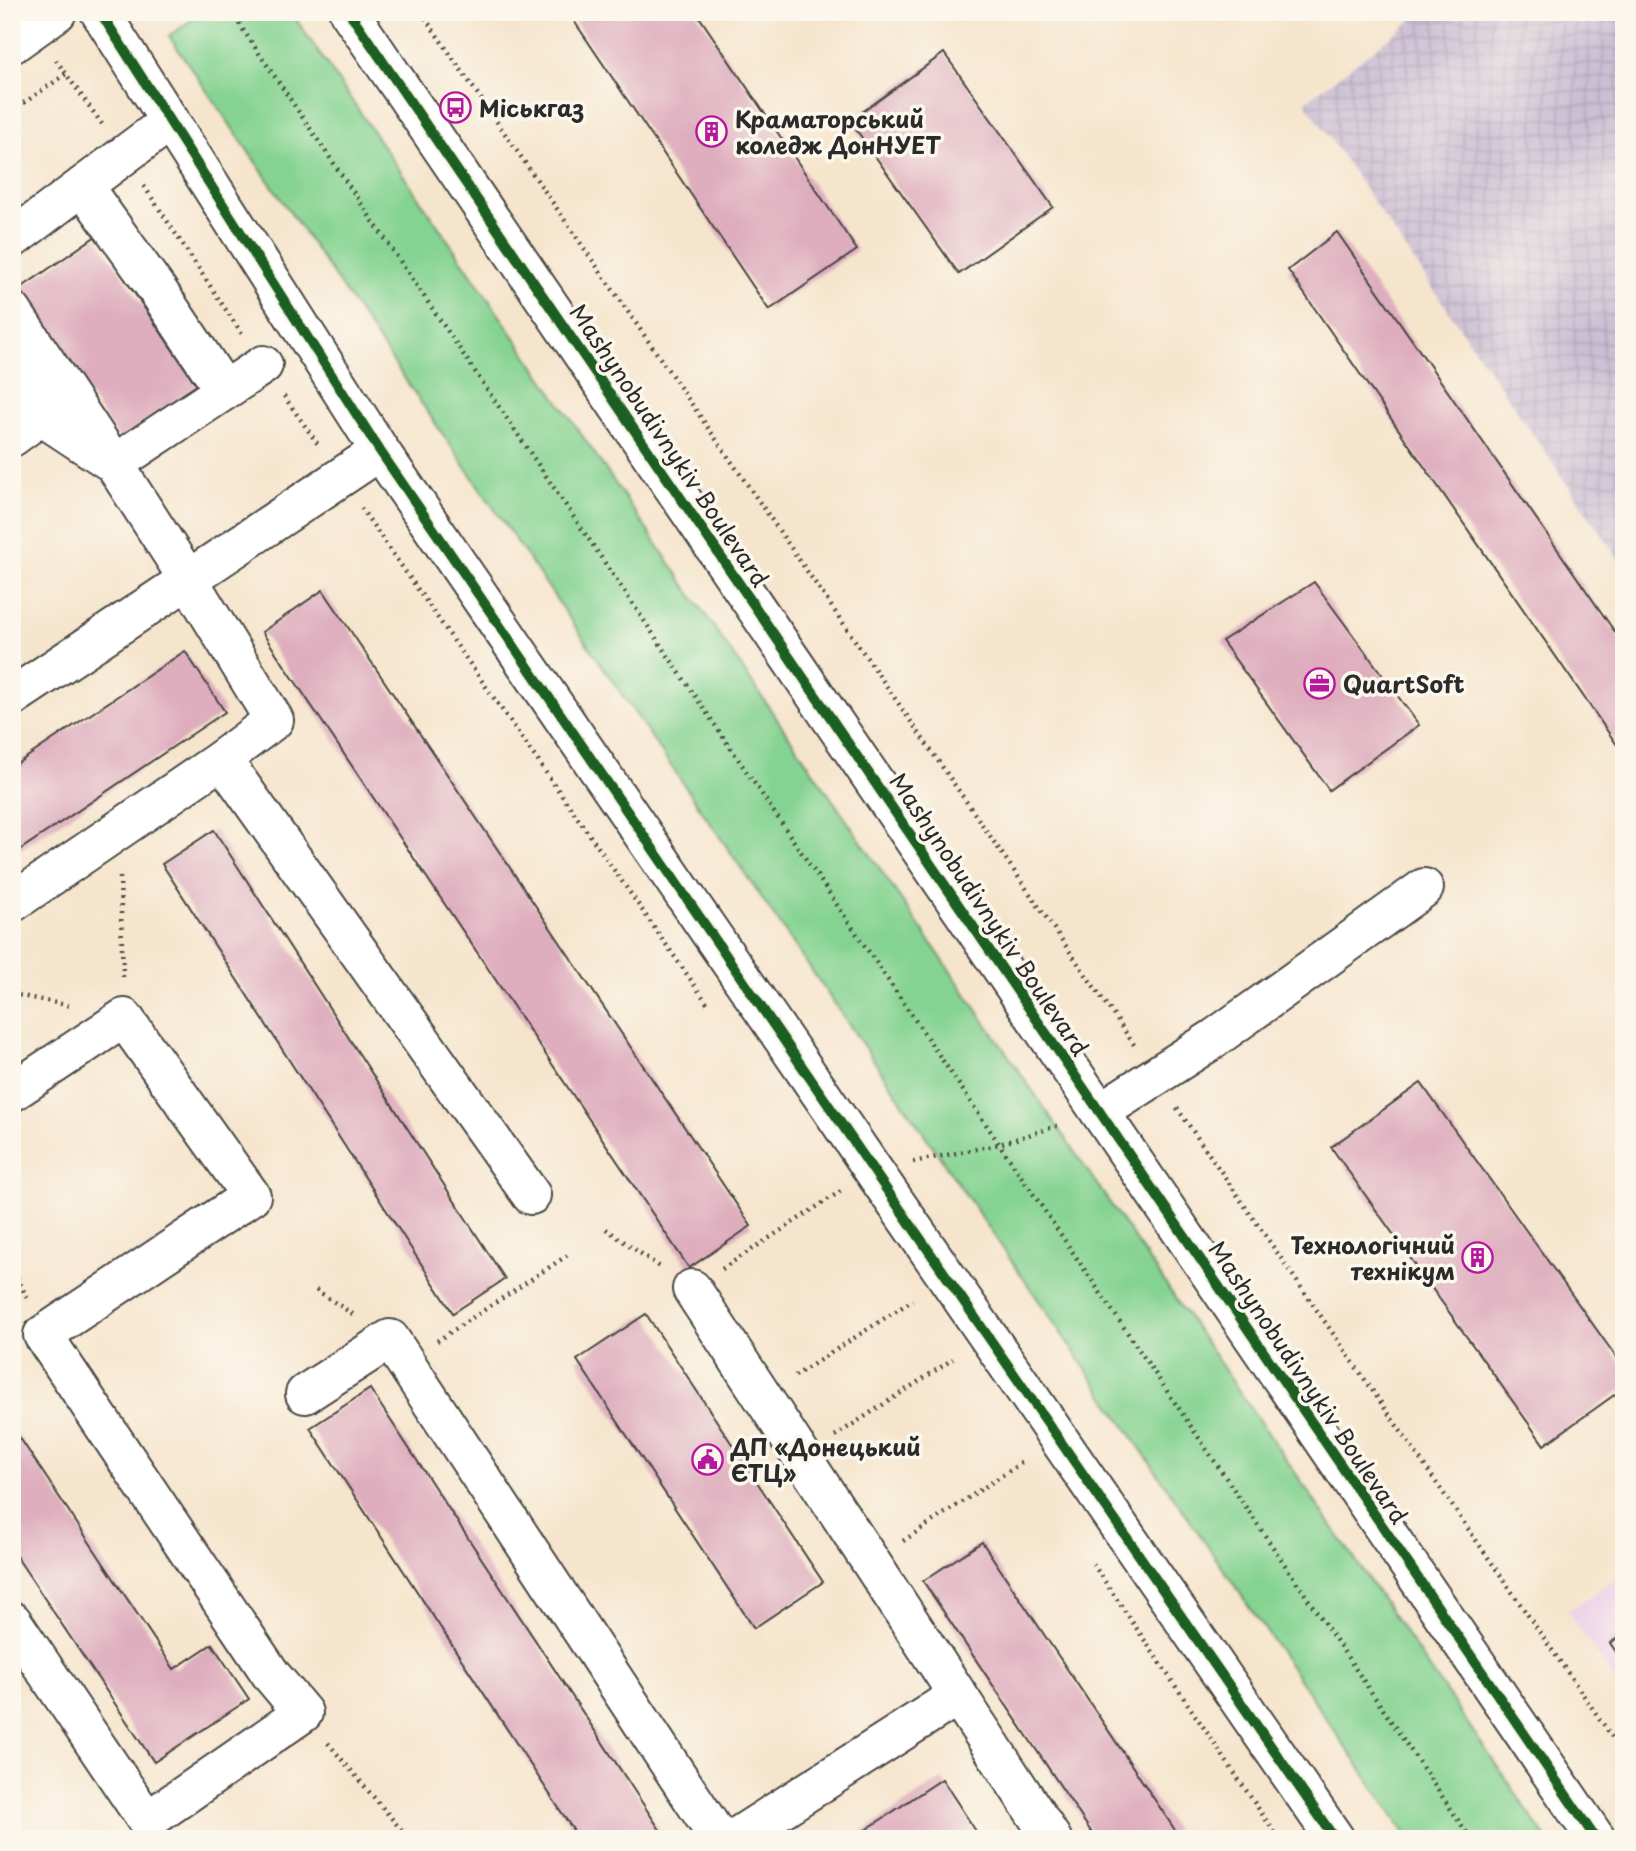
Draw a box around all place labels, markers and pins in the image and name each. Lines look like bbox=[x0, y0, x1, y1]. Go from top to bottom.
bus stop icon: Міськгаз bbox=[439, 90, 473, 124]
place label: Міськгаз bbox=[479, 90, 584, 125]
place label: Краматорський коледж ДонНУЕТ bbox=[735, 101, 941, 162]
building icon: Краматорський коледж ДонНУЕТ bbox=[695, 114, 729, 148]
office icon: QuartSoft bbox=[1303, 666, 1337, 700]
place label: QuartSoft bbox=[1343, 666, 1465, 701]
place label: Технологічний технікум bbox=[1291, 1227, 1455, 1288]
building icon: Технологічний технікум bbox=[1461, 1240, 1495, 1274]
place label: ДП «Донецький ЄТЦ» bbox=[730, 1429, 921, 1490]
public building icon: ДП «Донецький ЄТЦ» bbox=[691, 1442, 725, 1476]

